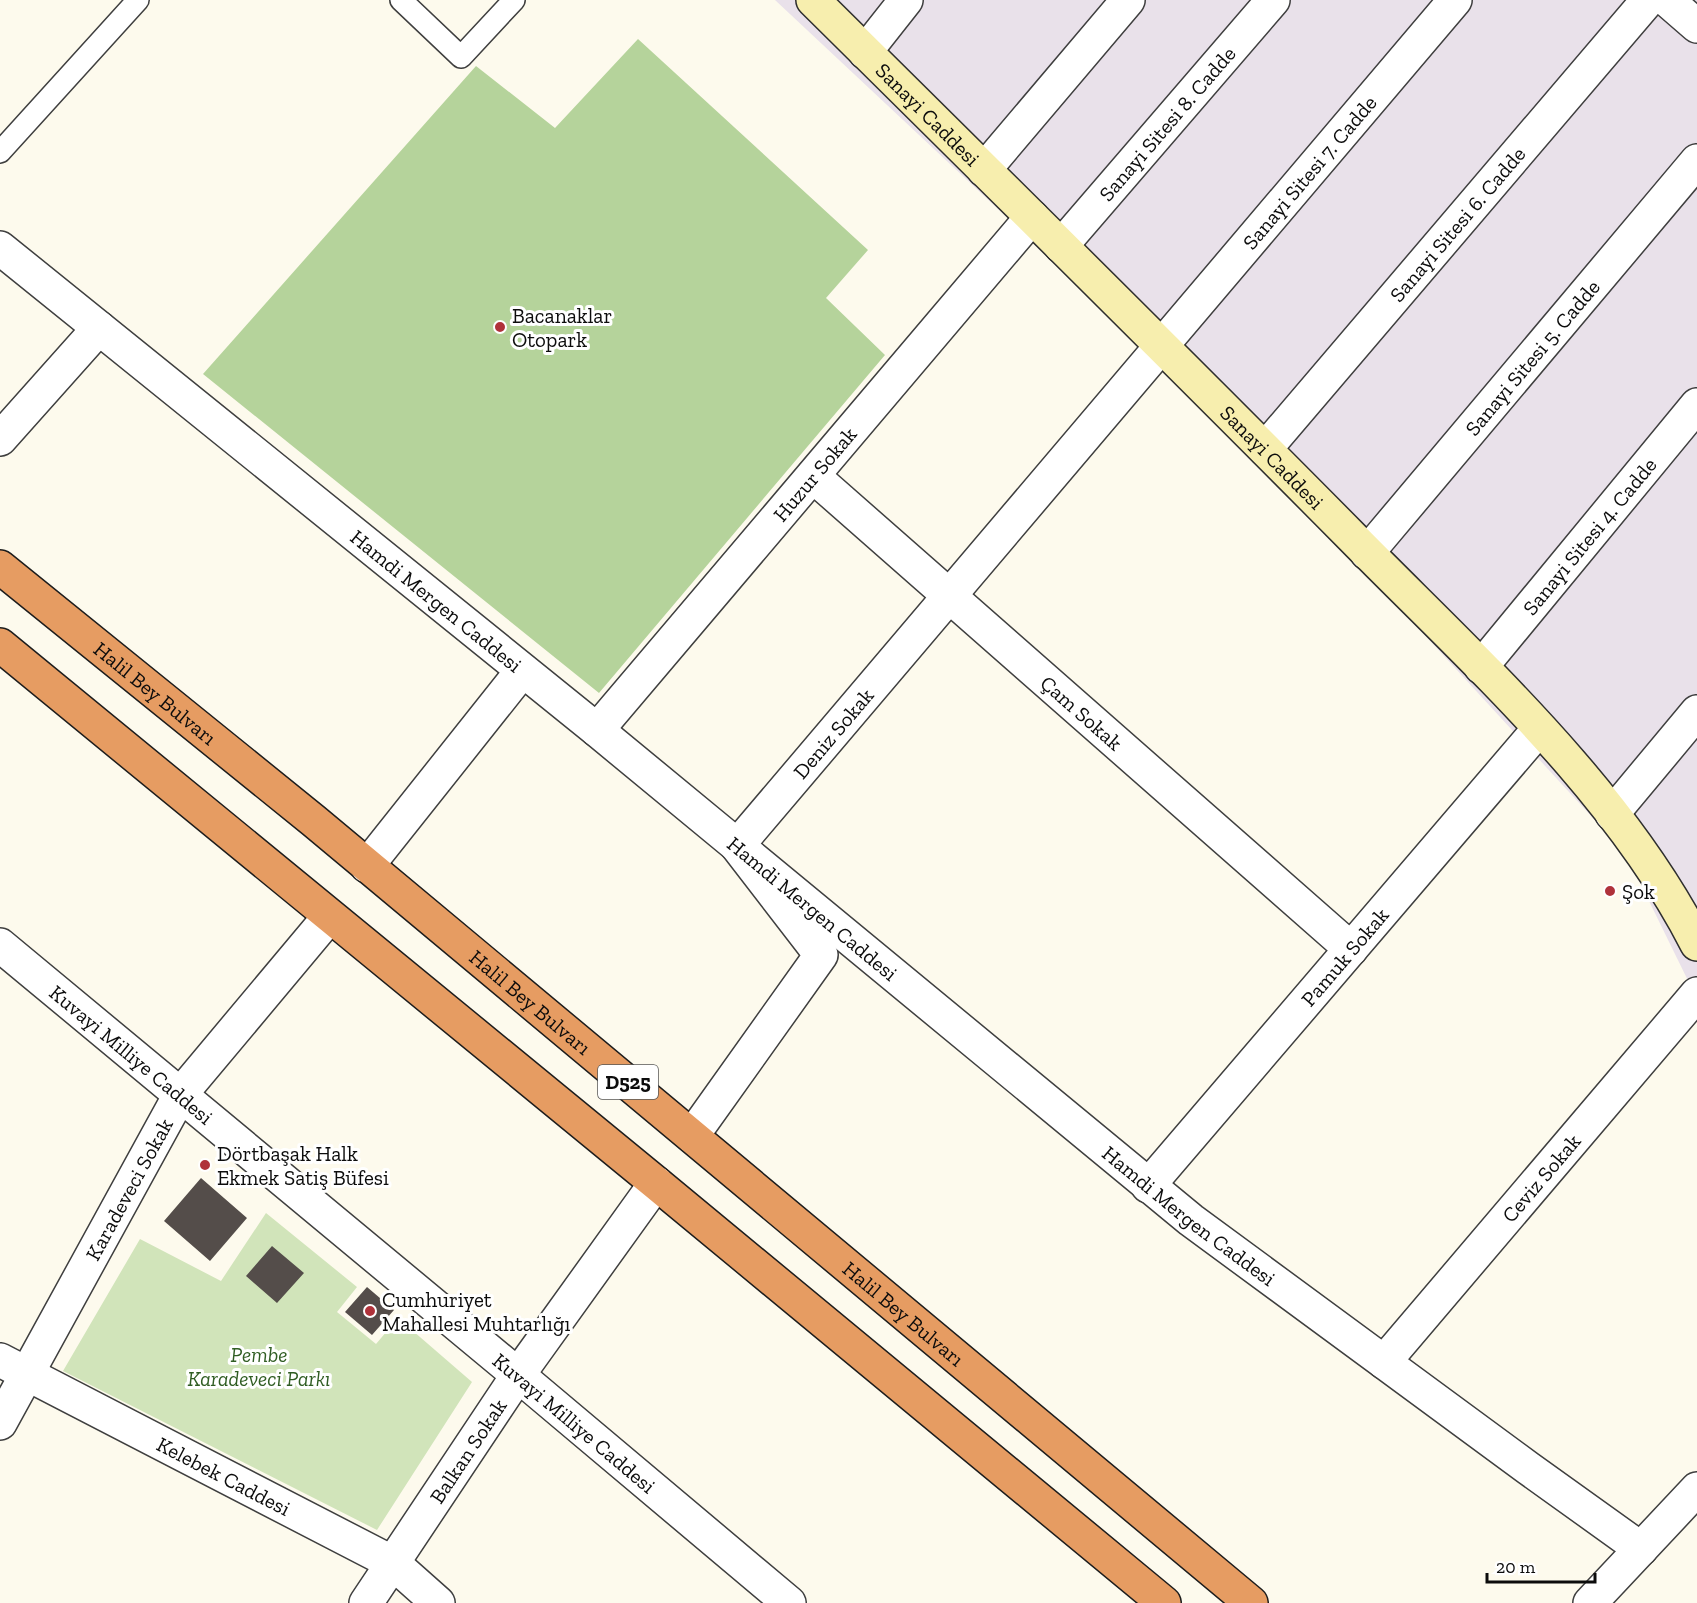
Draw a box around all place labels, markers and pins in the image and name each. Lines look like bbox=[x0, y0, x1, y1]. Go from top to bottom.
place label: Bacanaklar Otopark bbox=[512, 303, 612, 352]
marker: Bacanaklar Otopark bbox=[493, 320, 507, 334]
place label: Şok bbox=[1622, 879, 1655, 904]
marker: Şok bbox=[1603, 884, 1617, 898]
place label: Dörtbaşak Halk Ekmek Satiş Büfesi bbox=[217, 1141, 389, 1190]
marker: Dörtbaşak Halk Ekmek Satiş Büfesi bbox=[198, 1158, 212, 1172]
place label: Cumhuriyet Mahallesi Muhtarlığı bbox=[382, 1287, 570, 1336]
marker: Cumhuriyet Mahallesi Muhtarlığı bbox=[363, 1304, 377, 1318]

